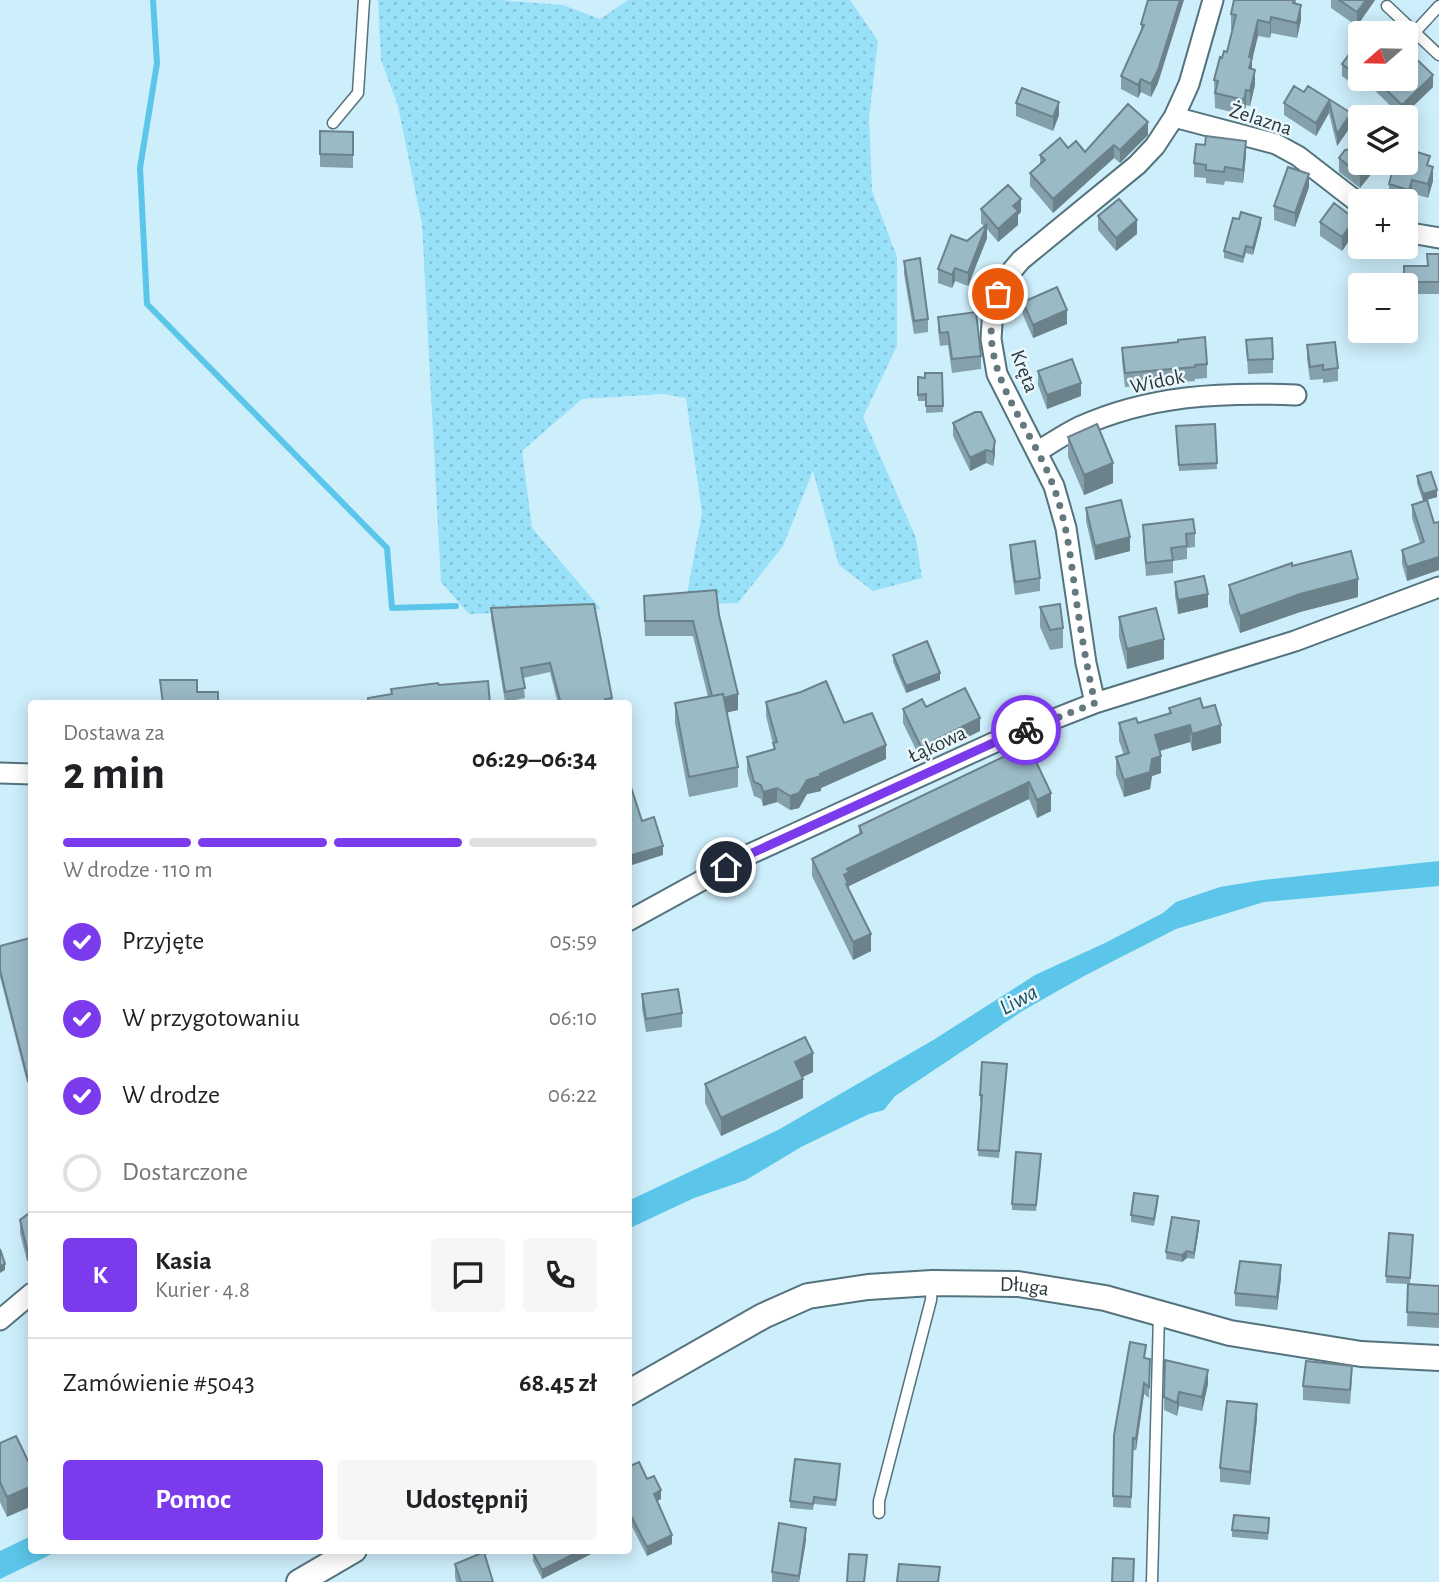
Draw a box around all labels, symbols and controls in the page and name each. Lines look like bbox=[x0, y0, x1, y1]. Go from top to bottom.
north arrow bbox=[1348, 21, 1418, 91]
map controls bbox=[1348, 21, 1418, 343]
street label: Żelazna bbox=[1227, 99, 1295, 139]
button: layers bbox=[1348, 105, 1418, 175]
button: + bbox=[1348, 189, 1418, 259]
pin bbox=[968, 264, 1028, 324]
button: − bbox=[1348, 273, 1418, 343]
icon: bag bbox=[979, 275, 1017, 313]
street label: Kręta bbox=[1007, 347, 1042, 396]
street label: Widok bbox=[1128, 365, 1186, 397]
courier bbox=[991, 695, 1061, 765]
icon: bike bbox=[1007, 711, 1045, 749]
text: Dostawa za bbox=[63, 722, 165, 745]
street label: Łąkowa bbox=[905, 722, 970, 767]
text: 06:29–06:34 bbox=[472, 746, 597, 772]
text: 2 min bbox=[63, 751, 165, 797]
pin bbox=[696, 837, 756, 897]
icon: home bbox=[707, 848, 745, 886]
text: W drodze · 110 m bbox=[63, 859, 213, 882]
icon: check bbox=[63, 923, 101, 961]
text: Przyjęte bbox=[122, 928, 204, 954]
text: 05:59 bbox=[550, 930, 597, 953]
water label: Liwa bbox=[996, 981, 1042, 1020]
icon: check bbox=[63, 1000, 101, 1038]
text: W przygotowaniu bbox=[122, 1005, 300, 1031]
text: 06:10 bbox=[549, 1007, 597, 1030]
icon: check bbox=[63, 1077, 101, 1115]
text: W drodze bbox=[122, 1082, 220, 1108]
text: 06:22 bbox=[548, 1084, 597, 1107]
text: Dostarczone bbox=[122, 1159, 248, 1185]
button: chat bbox=[431, 1238, 505, 1312]
button: phone bbox=[523, 1238, 597, 1312]
text: Kasia bbox=[155, 1248, 212, 1274]
text: K bbox=[92, 1262, 108, 1288]
street label: Długa bbox=[1000, 1274, 1051, 1300]
text: Kurier · 4.8 bbox=[155, 1279, 250, 1302]
text: Zamówienie #5043 bbox=[63, 1370, 255, 1396]
text: 68.45 zł bbox=[519, 1370, 597, 1396]
button: Pomoc bbox=[63, 1460, 323, 1540]
button: Udostępnij bbox=[337, 1460, 597, 1540]

